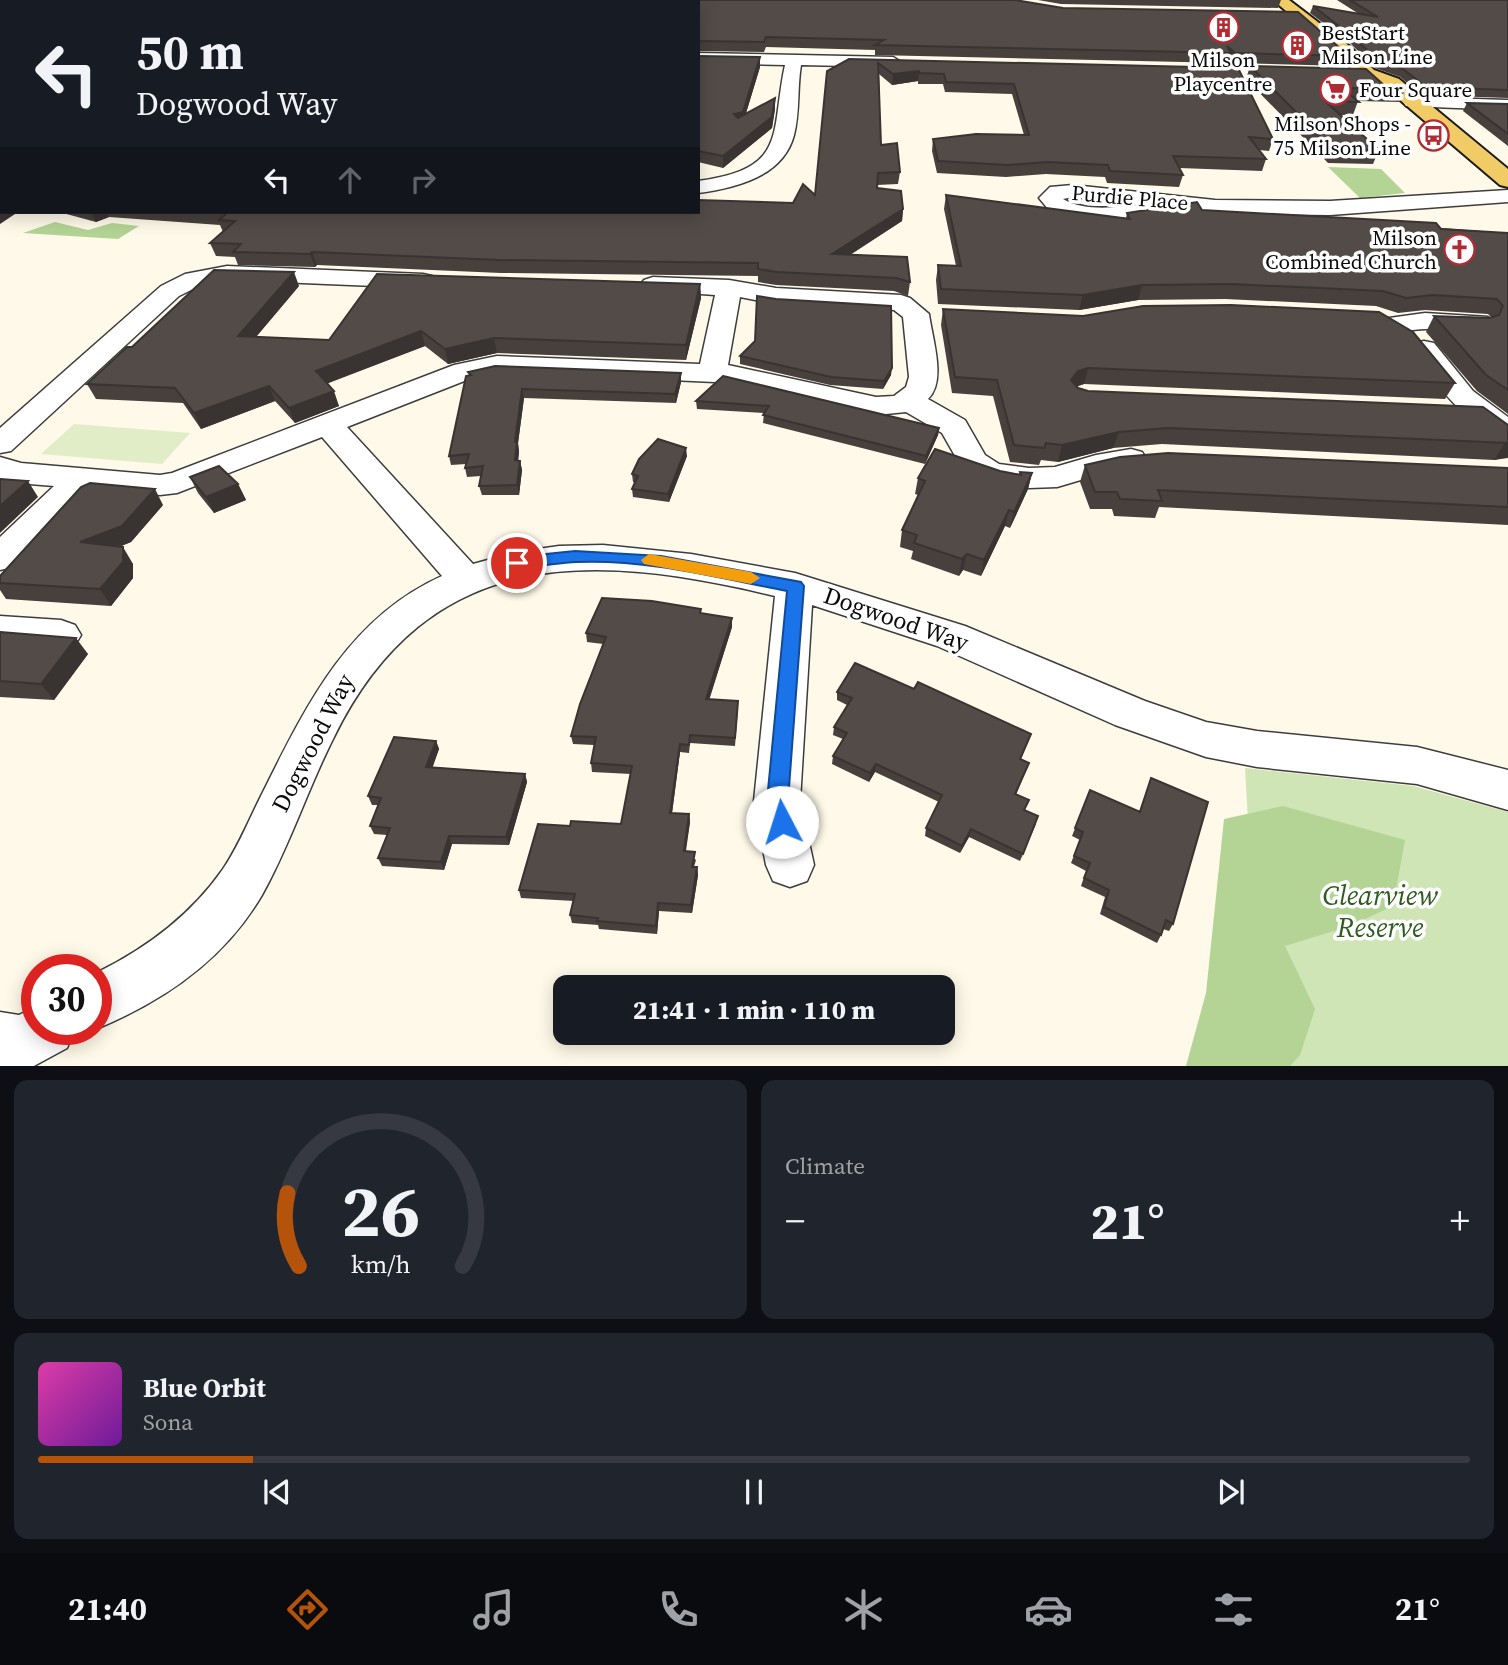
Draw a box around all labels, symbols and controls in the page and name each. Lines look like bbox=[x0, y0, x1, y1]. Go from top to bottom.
building icon: Milson Playcentre bbox=[1206, 11, 1240, 45]
text: 50 m bbox=[136, 18, 244, 85]
place label: BestStart Milson Line bbox=[1321, 18, 1433, 71]
icon: left bbox=[21, 28, 112, 119]
building icon: BestStart Milson Line bbox=[1281, 28, 1315, 62]
place label: Milson Playcentre bbox=[1173, 45, 1273, 98]
supermarket icon: Four Square bbox=[1319, 73, 1353, 107]
place label: Four Square bbox=[1359, 75, 1472, 104]
text: Dogwood Way bbox=[136, 82, 338, 126]
place label: Milson Shops - 75 Milson Line bbox=[1273, 109, 1411, 162]
bus stop icon: Milson Shops - 75 Milson Line bbox=[1417, 119, 1451, 153]
icon: left bbox=[258, 161, 296, 199]
icon: ahead bbox=[331, 161, 369, 199]
icon: right bbox=[404, 161, 442, 199]
street label: Purdie Place bbox=[1070, 178, 1190, 217]
place label: Milson Combined Church bbox=[1265, 223, 1437, 276]
church icon: Milson Combined Church bbox=[1443, 233, 1477, 267]
pin bbox=[487, 533, 547, 593]
icon: arrive bbox=[498, 544, 536, 582]
street label: Dogwood Way bbox=[819, 578, 974, 659]
street label: Dogwood Way bbox=[264, 667, 362, 818]
position arrow bbox=[745, 785, 819, 859]
park label: Clearview Reserve bbox=[1322, 876, 1438, 946]
speed limit sign: 30 bbox=[21, 954, 112, 1045]
text: 21:41 · 1 min · 110 m bbox=[633, 992, 875, 1028]
text: Climate bbox=[785, 1150, 865, 1182]
text: 26 bbox=[341, 1161, 420, 1260]
text: 21° bbox=[1090, 1185, 1165, 1256]
text: − bbox=[785, 1195, 805, 1247]
text: + bbox=[1450, 1195, 1470, 1247]
text: km/h bbox=[351, 1246, 410, 1280]
text: Blue Orbit bbox=[143, 1370, 266, 1406]
text: Sona bbox=[143, 1406, 193, 1438]
icon: previous bbox=[258, 1473, 296, 1511]
icon: pause bbox=[735, 1473, 773, 1511]
icon: next bbox=[1212, 1473, 1250, 1511]
icon: directions bbox=[283, 1585, 332, 1634]
icon: music bbox=[469, 1585, 518, 1634]
icon: phone bbox=[654, 1585, 703, 1634]
icon: climate bbox=[839, 1585, 888, 1634]
icon: car bbox=[1024, 1585, 1073, 1634]
icon: filters bbox=[1209, 1585, 1258, 1634]
text: 21:40 bbox=[68, 1587, 147, 1631]
text: 21° bbox=[1395, 1587, 1440, 1631]

